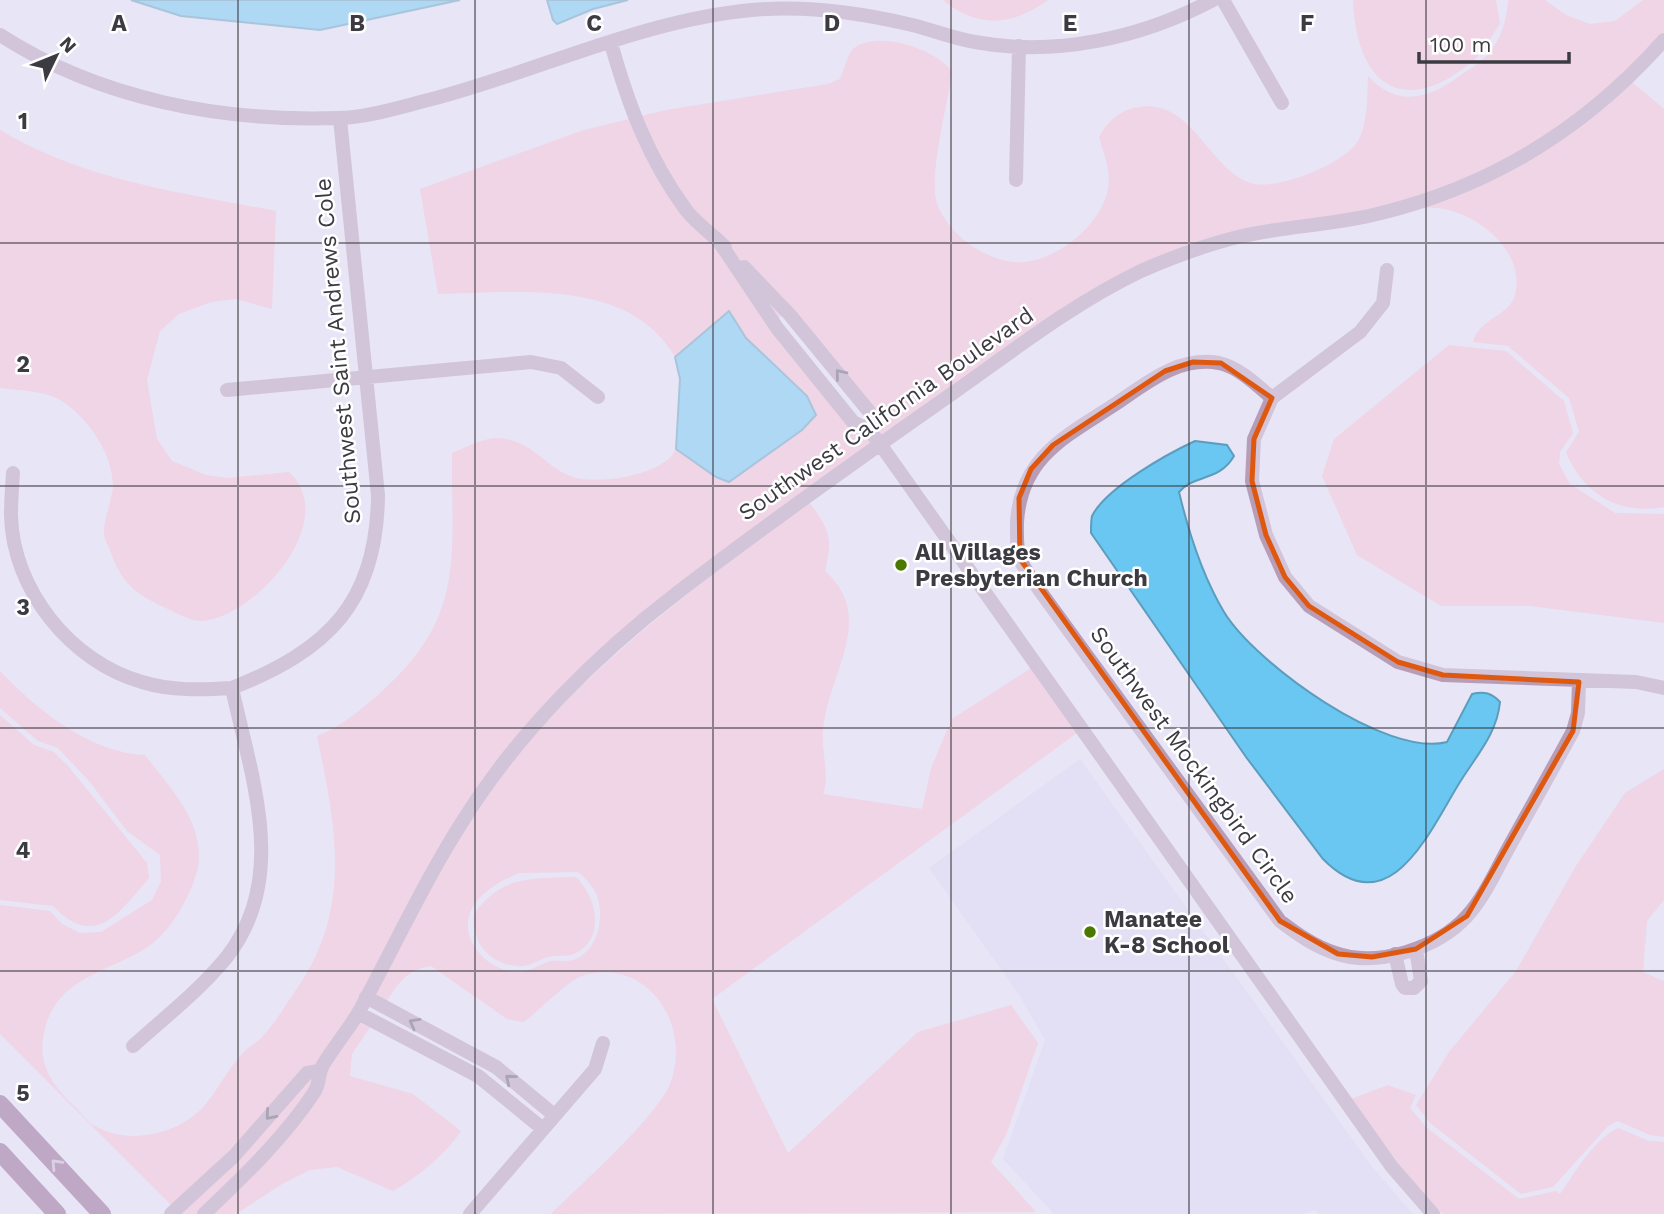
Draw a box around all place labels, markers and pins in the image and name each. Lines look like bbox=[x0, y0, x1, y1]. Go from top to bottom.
place label: All Villages Presbyterian Church bbox=[915, 539, 1148, 592]
marker: All Villages Presbyterian Church bbox=[893, 557, 909, 573]
place label: Manatee K-8 School bbox=[1104, 906, 1230, 959]
marker: Manatee K-8 School bbox=[1082, 924, 1098, 940]

